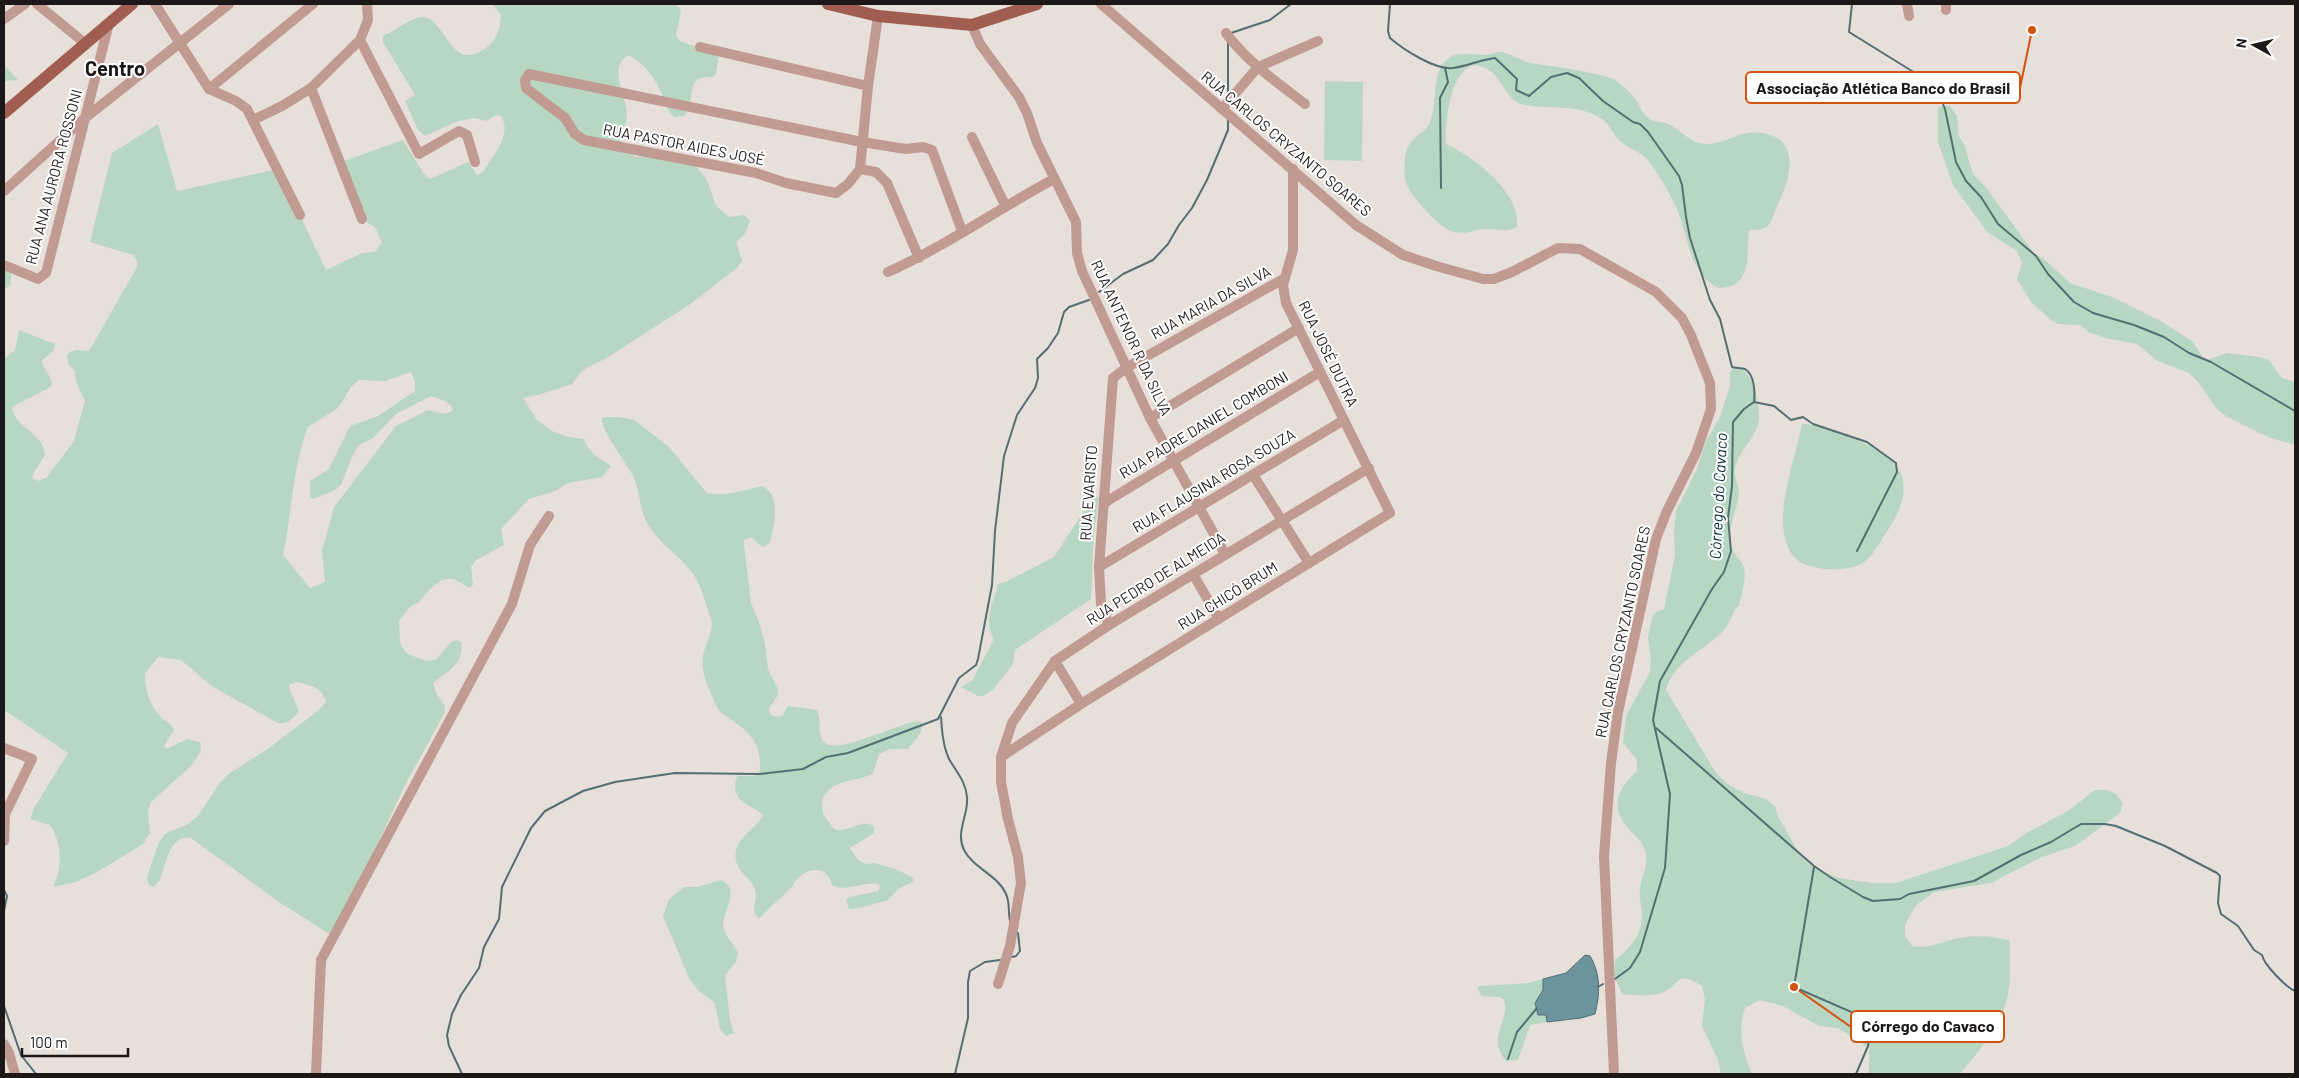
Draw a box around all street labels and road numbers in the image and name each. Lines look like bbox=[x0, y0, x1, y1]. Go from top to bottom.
street label: RUA CARLOS CRYZANTO SOARES bbox=[1198, 67, 1375, 220]
street label: RUA ANA AURORA ROSSONI bbox=[21, 87, 85, 266]
street label: RUA PASTOR AIDES JOSÉ bbox=[602, 119, 767, 169]
street label: RUA ANTENOR R DA SILVA bbox=[1088, 257, 1176, 418]
street label: RUA MARIA DA SILVA bbox=[1147, 262, 1274, 343]
street label: RUA JOSÉ DUTRA bbox=[1295, 298, 1362, 410]
street label: RUA PADRE DANIEL COMBONI bbox=[1116, 367, 1291, 482]
street label: RUA FLAUSINA ROSA SOUZA bbox=[1129, 424, 1298, 536]
street label: RUA EVARISTO bbox=[1076, 445, 1100, 541]
street label: RUA CARLOS CRYZANTO SOARES bbox=[1591, 524, 1653, 739]
street label: RUA PEDRO DE ALMEIDA bbox=[1083, 528, 1228, 628]
street label: RUA CHICÓ BRUM bbox=[1174, 557, 1281, 633]

